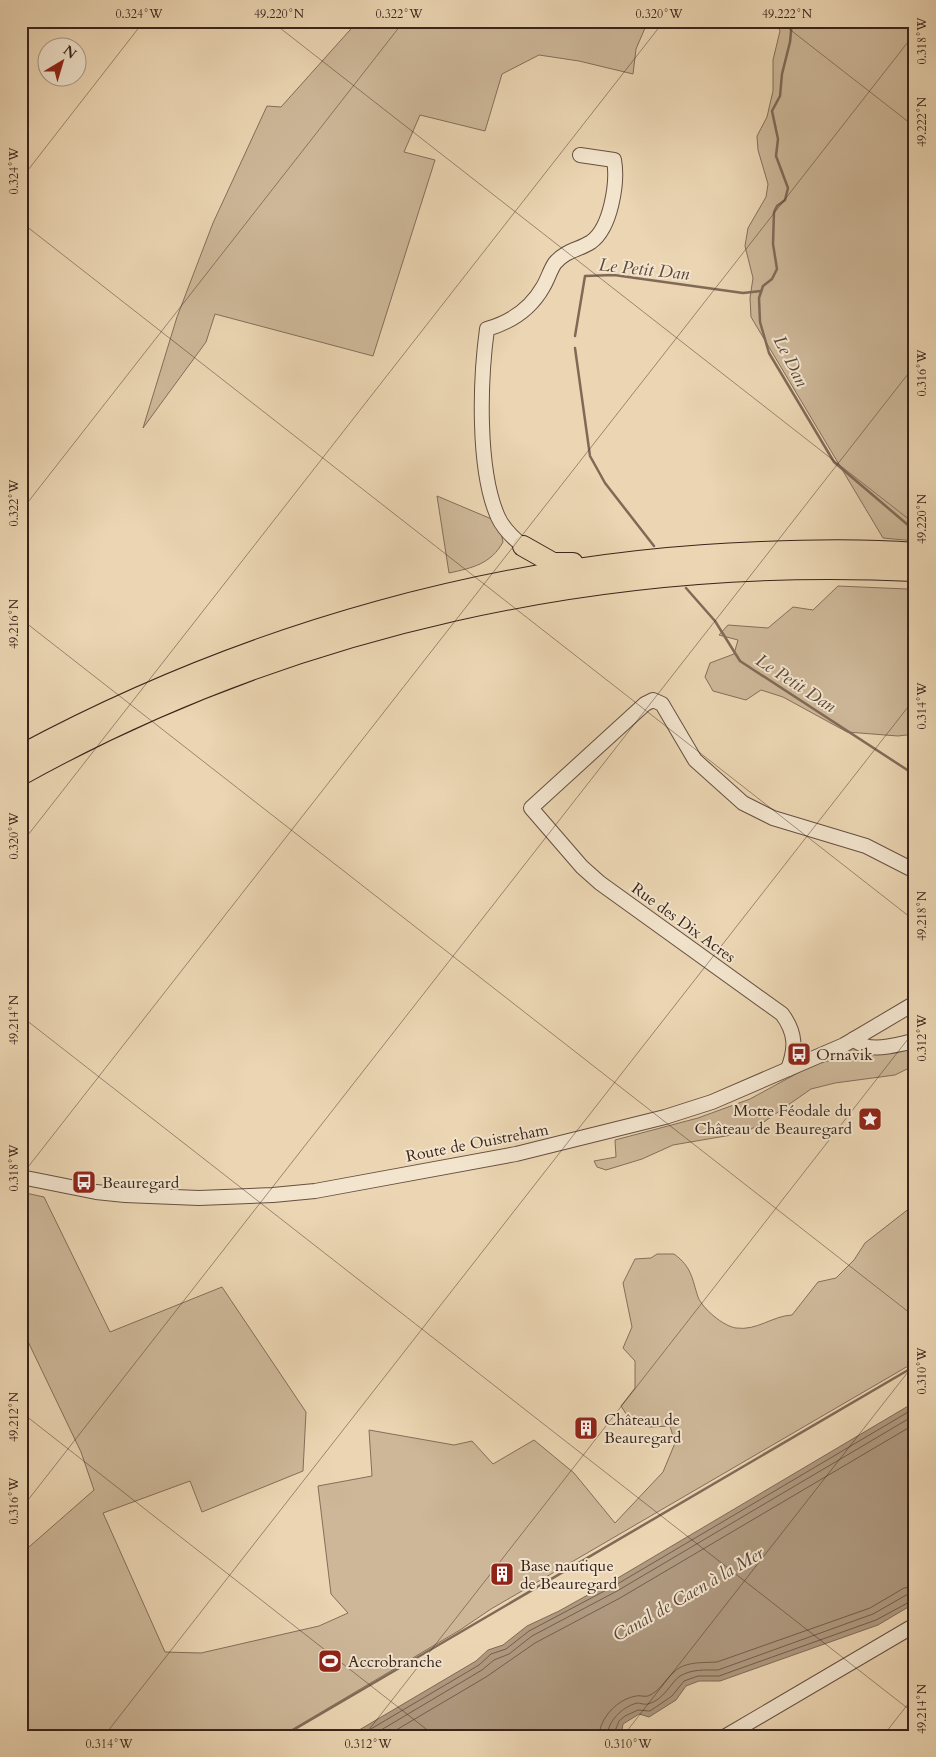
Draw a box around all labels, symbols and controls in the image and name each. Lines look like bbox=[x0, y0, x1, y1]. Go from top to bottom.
text: 0.324°W bbox=[115, 6, 163, 22]
text: 49.220°N bbox=[254, 6, 305, 22]
text: 0.322°W bbox=[375, 6, 423, 22]
text: 0.320°W bbox=[635, 6, 683, 22]
text: 49.222°N bbox=[762, 6, 813, 22]
text: 0.318°W bbox=[914, 17, 930, 65]
north arrow bbox=[38, 38, 88, 88]
text: N bbox=[59, 41, 80, 63]
text: 49.222°N bbox=[914, 96, 930, 147]
text: 0.324°W bbox=[6, 147, 22, 195]
water label: Le Petit Dan bbox=[597, 252, 691, 287]
water label: Le Dan bbox=[767, 331, 814, 391]
text: 0.316°W bbox=[914, 349, 930, 397]
text: 0.322°W bbox=[6, 479, 22, 527]
text: 49.220°N bbox=[914, 493, 930, 544]
text: 49.216°N bbox=[6, 598, 22, 649]
water label: Le Petit Dan bbox=[751, 648, 841, 719]
text: 0.314°W bbox=[914, 682, 930, 730]
text: 0.320°W bbox=[6, 812, 22, 860]
street label: Rue des Dix Acres bbox=[627, 878, 740, 968]
text: 49.218°N bbox=[914, 890, 930, 941]
text: 49.214°N bbox=[6, 994, 22, 1045]
text: 0.312°W bbox=[914, 1014, 930, 1062]
bus stop icon: Ornavik bbox=[786, 1041, 812, 1067]
place label: Ornavik bbox=[816, 1044, 873, 1066]
place label: Motte Féodale du Château de Beauregard bbox=[695, 1100, 852, 1140]
place icon: Motte Féodale du Château de Beauregard bbox=[857, 1106, 883, 1132]
street label: Route de Ouistreham bbox=[404, 1118, 551, 1168]
text: 0.318°W bbox=[6, 1144, 22, 1192]
bus stop icon: Beauregard bbox=[71, 1169, 97, 1195]
place label: Beauregard bbox=[102, 1172, 180, 1194]
text: 0.310°W bbox=[914, 1347, 930, 1395]
text: 49.212°N bbox=[6, 1391, 22, 1442]
place label: Château de Beauregard bbox=[604, 1409, 682, 1449]
building icon: Château de Beauregard bbox=[573, 1415, 599, 1441]
text: 0.316°W bbox=[6, 1477, 22, 1525]
water label: Canal de Caen à la Mer bbox=[608, 1540, 769, 1648]
place label: Base nautique de Beauregard bbox=[520, 1555, 618, 1595]
building icon: Base nautique de Beauregard bbox=[489, 1561, 515, 1587]
sports icon: Accrobranche bbox=[317, 1648, 343, 1674]
place label: Accrobranche bbox=[348, 1651, 442, 1673]
text: 49.214°N bbox=[914, 1683, 930, 1734]
text: 0.314°W bbox=[85, 1736, 133, 1752]
text: 0.312°W bbox=[344, 1736, 392, 1752]
text: 0.310°W bbox=[604, 1736, 652, 1752]

